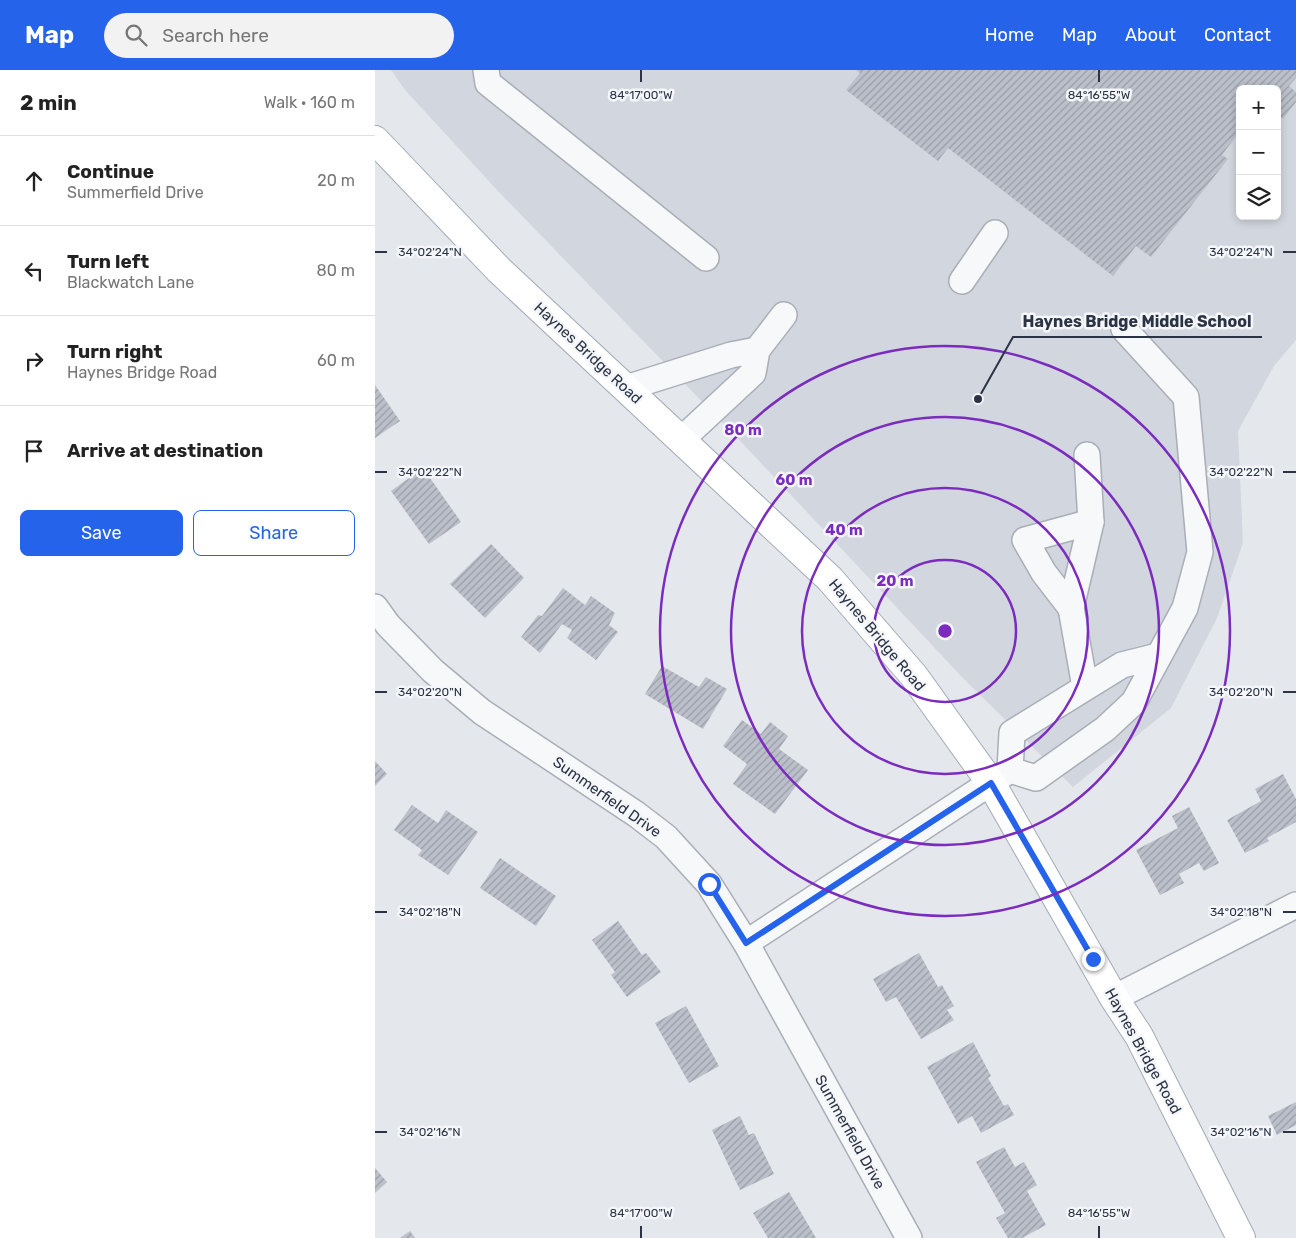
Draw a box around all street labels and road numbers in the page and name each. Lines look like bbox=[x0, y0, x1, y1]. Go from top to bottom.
street label: Haynes Bridge Road bbox=[530, 298, 646, 408]
street label: Haynes Bridge Road bbox=[825, 575, 929, 695]
street label: Summerfield Drive bbox=[549, 753, 665, 841]
street label: Haynes Bridge Road bbox=[1101, 985, 1185, 1117]
street label: Summerfield Drive bbox=[811, 1072, 889, 1192]

